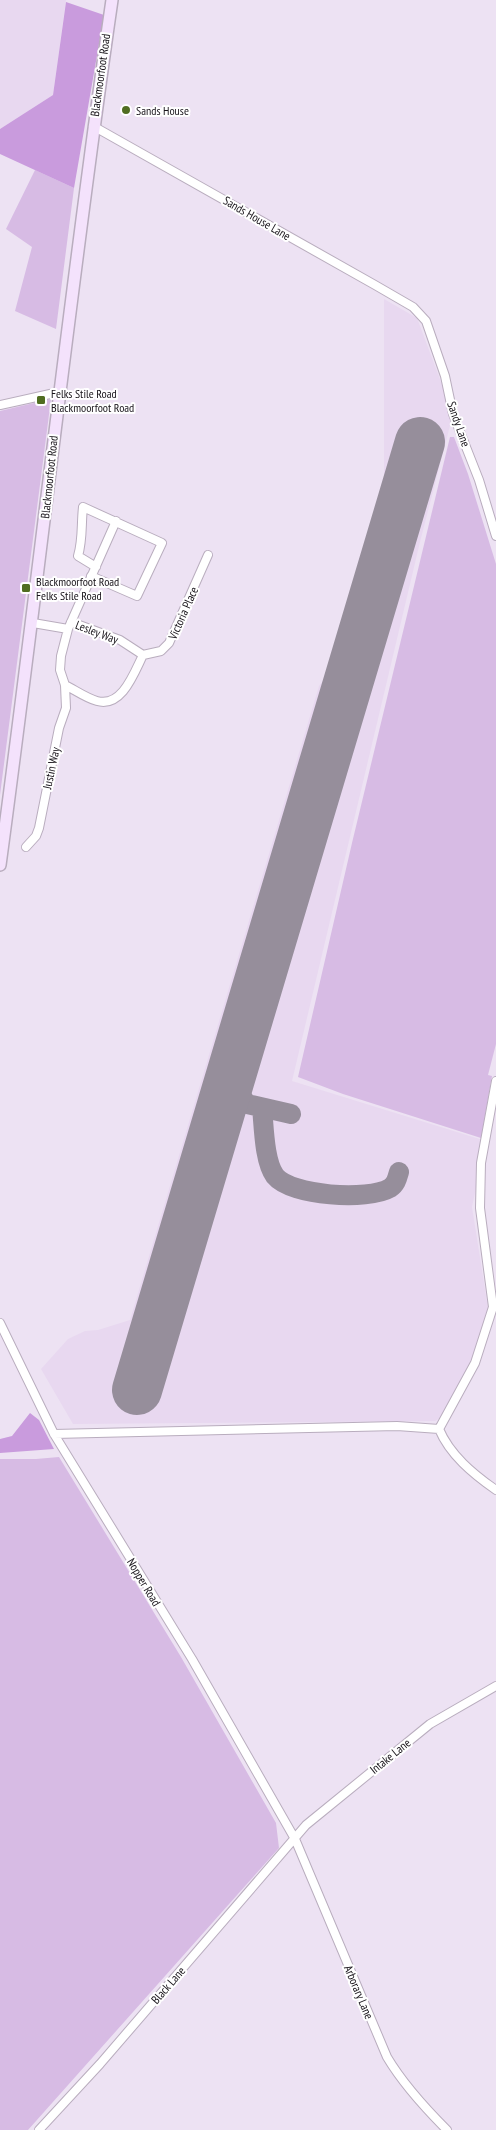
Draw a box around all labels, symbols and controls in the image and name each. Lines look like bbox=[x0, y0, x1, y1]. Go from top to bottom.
street label: Blackmoorfoot Road bbox=[87, 33, 113, 117]
place label: Sands House bbox=[136, 103, 189, 118]
marker: Sands House bbox=[120, 104, 132, 116]
street label: Sands House Lane bbox=[221, 193, 293, 243]
place label: Felks Stile Road Blackmoorfoot Road bbox=[51, 386, 134, 415]
marker: Felks Stile Road Blackmoorfoot Road bbox=[35, 394, 47, 406]
street label: Sandy Lane bbox=[444, 399, 474, 449]
street label: Blackmoorfoot Road bbox=[37, 435, 61, 519]
place label: Blackmoorfoot Road Felks Stile Road bbox=[36, 574, 119, 603]
marker: Blackmoorfoot Road Felks Stile Road bbox=[20, 582, 32, 594]
street label: Victoria Place bbox=[164, 584, 201, 643]
street label: Lesley Way bbox=[74, 617, 121, 647]
street label: Justin Way bbox=[39, 745, 63, 791]
street label: Nopper Road bbox=[124, 1555, 164, 1609]
street label: Intake Lane bbox=[367, 1735, 413, 1777]
street label: Black Lane bbox=[148, 1963, 188, 2007]
street label: Arborary Lane bbox=[341, 1963, 377, 2021]

